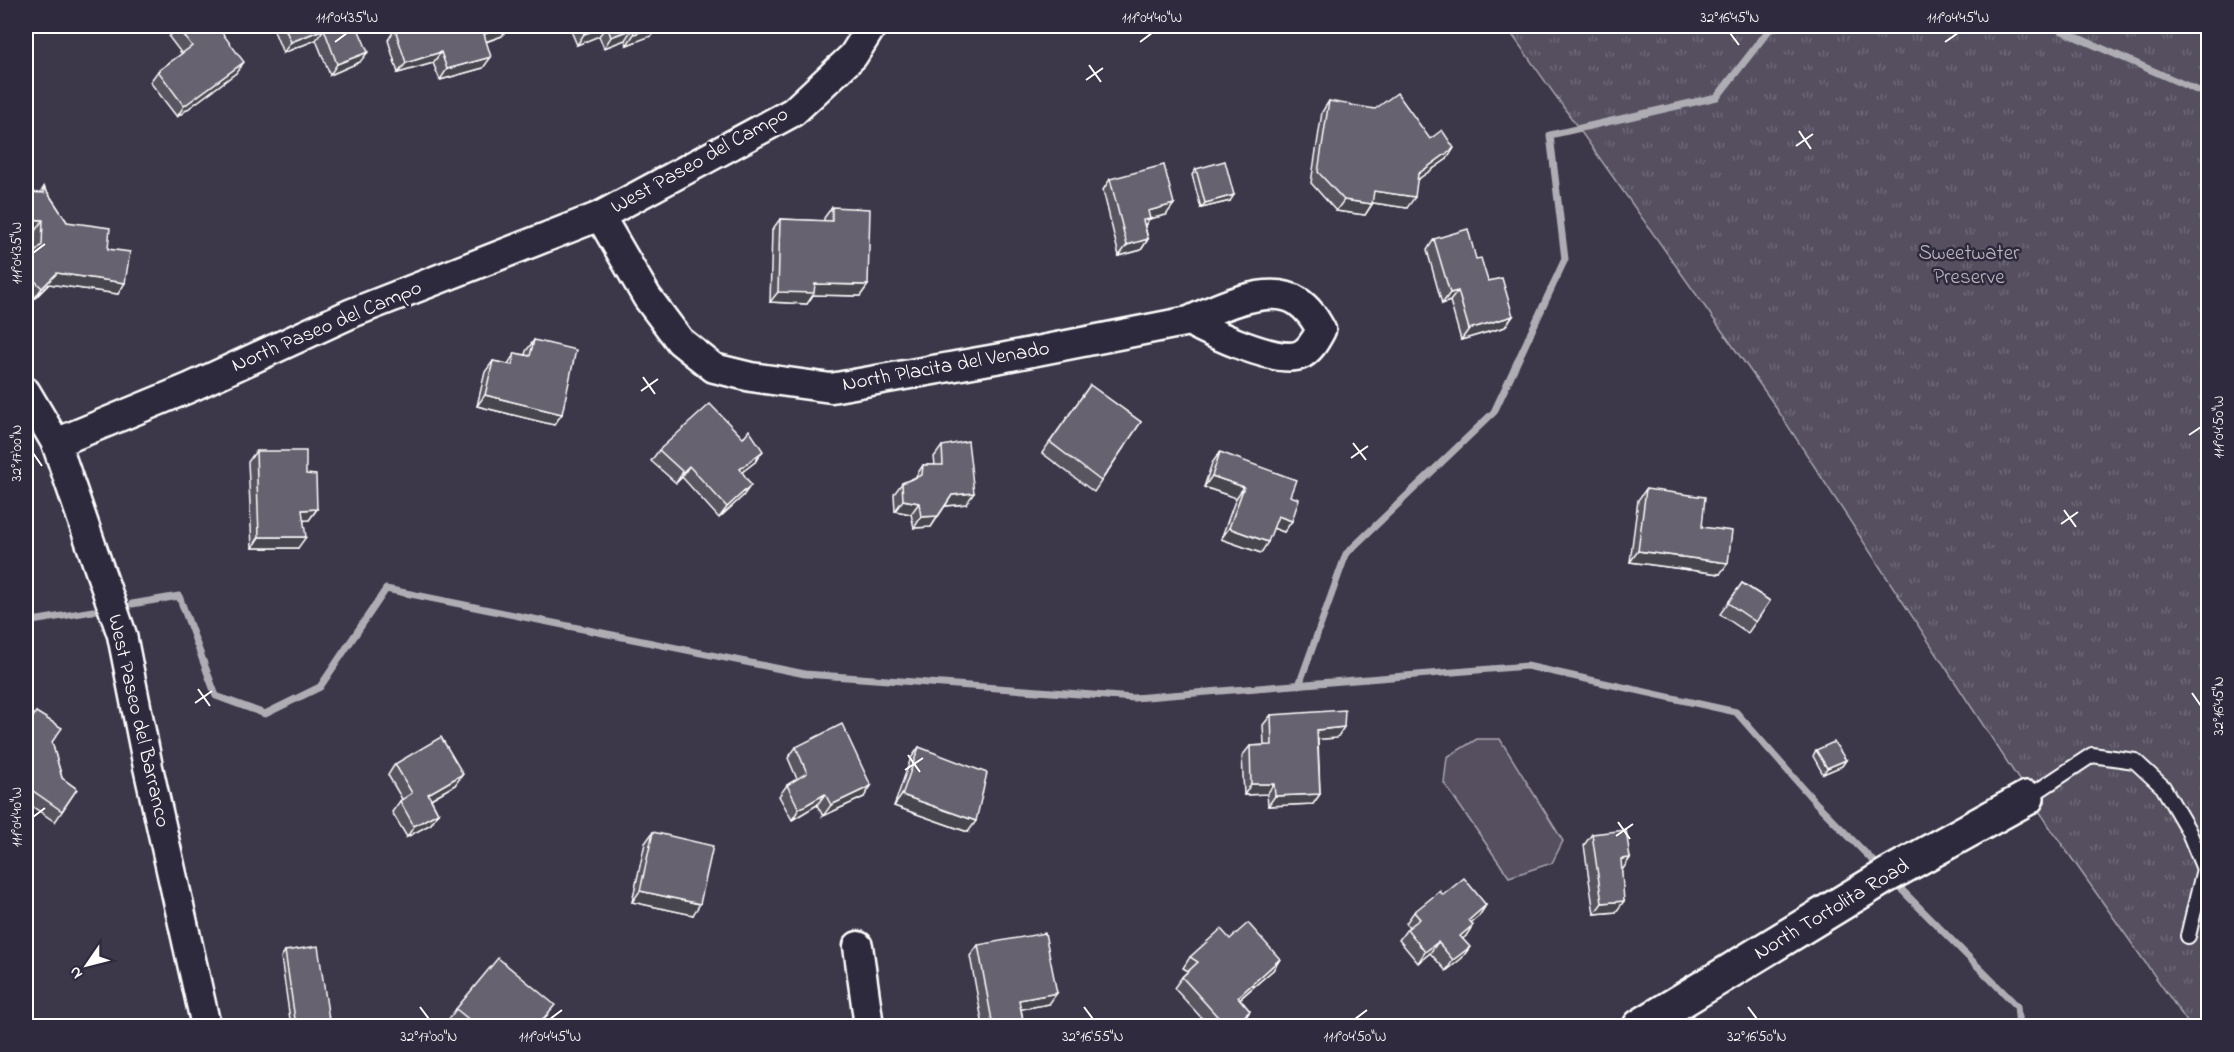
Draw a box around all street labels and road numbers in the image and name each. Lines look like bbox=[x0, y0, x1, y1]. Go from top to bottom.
street label: West Paseo del Campo bbox=[606, 100, 794, 222]
street label: North Paseo del Campo bbox=[227, 273, 427, 381]
street label: North Placita del Venado bbox=[840, 334, 1052, 400]
street label: West Paseo del Barranco bbox=[99, 612, 177, 830]
street label: North Tortolita Road bbox=[1749, 852, 1916, 968]

